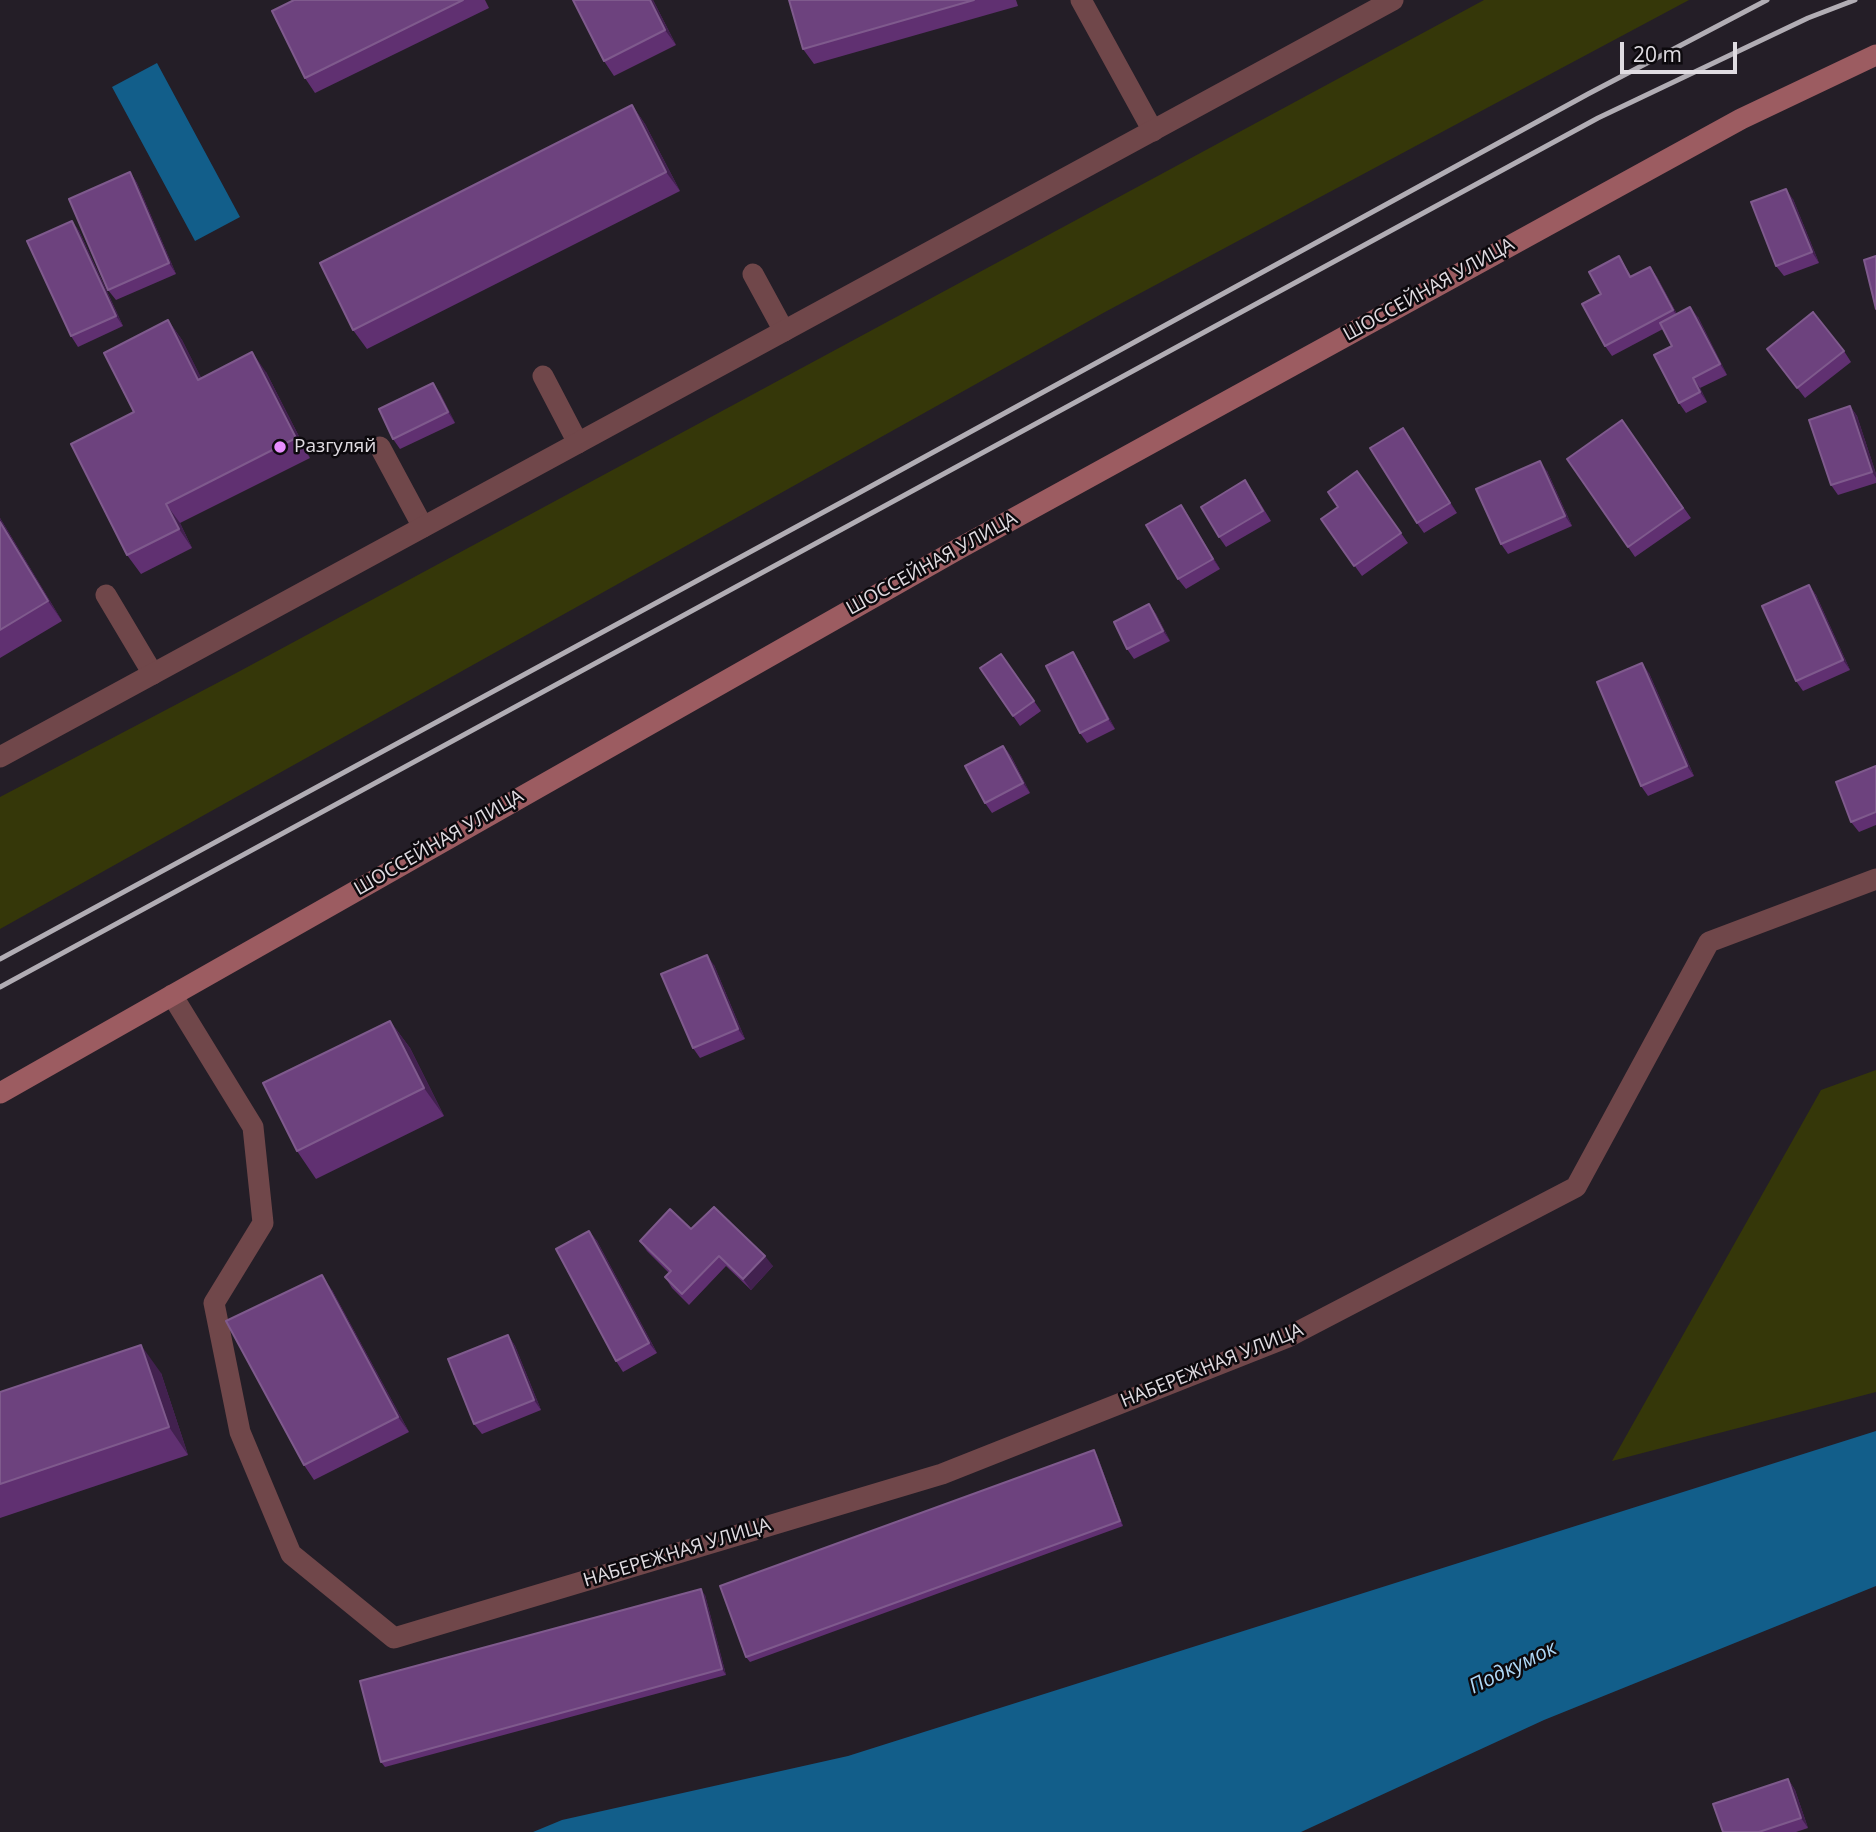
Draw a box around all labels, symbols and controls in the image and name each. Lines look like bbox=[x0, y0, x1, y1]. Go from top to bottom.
scale bar bbox=[1624, 28, 1741, 72]
text: 20 m bbox=[1633, 40, 1682, 68]
street label: ШОССЕЙНАЯ УЛИЦА bbox=[1340, 234, 1518, 346]
place label: Разгуляй bbox=[294, 436, 376, 458]
marker: Разгуляй bbox=[272, 439, 288, 455]
street label: ШОССЕЙНАЯ УЛИЦА bbox=[843, 508, 1021, 620]
street label: ШОССЕЙНАЯ УЛИЦА bbox=[350, 785, 528, 901]
street label: НАБЕРЕЖНАЯ УЛИЦА bbox=[1117, 1319, 1307, 1413]
street label: НАБЕРЕЖНАЯ УЛИЦА bbox=[581, 1514, 773, 1592]
water label: Подкумок bbox=[1465, 1636, 1561, 1700]

